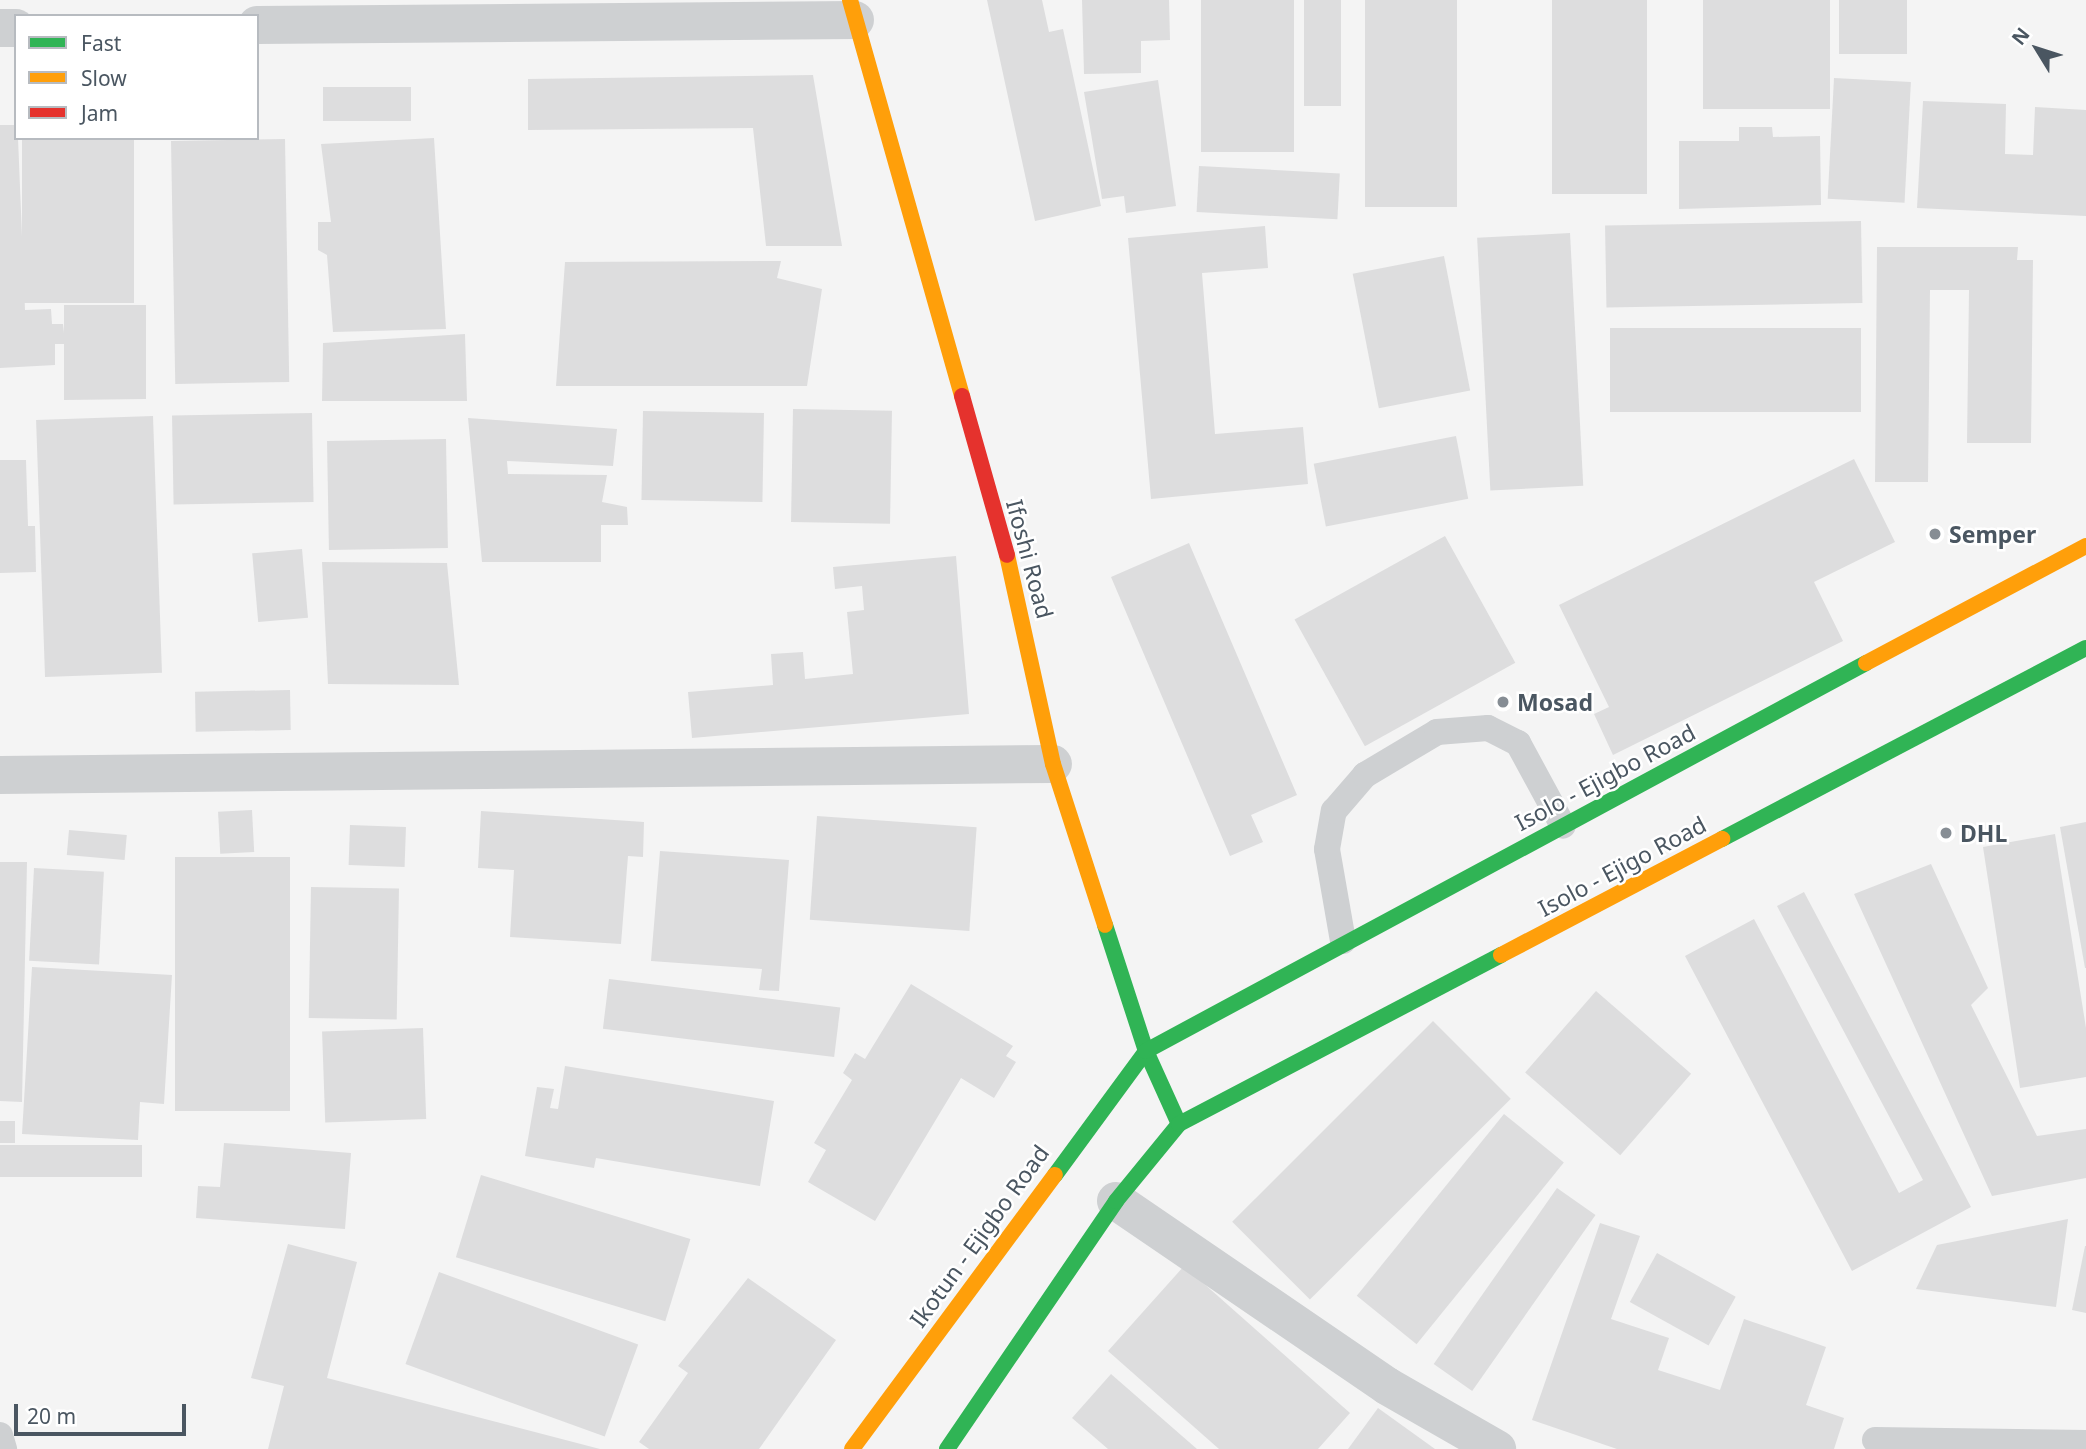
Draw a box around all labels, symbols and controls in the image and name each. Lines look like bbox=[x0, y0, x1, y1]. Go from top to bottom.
legend bbox=[14, 14, 259, 140]
north arrow bbox=[2002, 14, 2072, 84]
text: N bbox=[2005, 22, 2035, 50]
text: Fast bbox=[81, 29, 121, 57]
text: Slow bbox=[81, 64, 127, 92]
text: Jam bbox=[81, 99, 118, 127]
street label: Ifoshi Road bbox=[1001, 496, 1059, 622]
place label: Semper bbox=[1949, 520, 2036, 548]
marker: Semper bbox=[1927, 526, 1943, 542]
place label: Mosad bbox=[1517, 688, 1593, 716]
marker: Mosad bbox=[1495, 694, 1511, 710]
street label: Isolo - Ejigbo Road bbox=[1510, 718, 1700, 836]
street label: Isolo - Ejigo Road bbox=[1533, 810, 1711, 922]
place label: DHL bbox=[1960, 819, 2007, 847]
marker: DHL bbox=[1938, 825, 1954, 841]
street label: Ikotun - Ejigbo Road bbox=[904, 1140, 1054, 1332]
scale bar bbox=[18, 1390, 189, 1434]
text: 20 m bbox=[27, 1402, 76, 1430]

